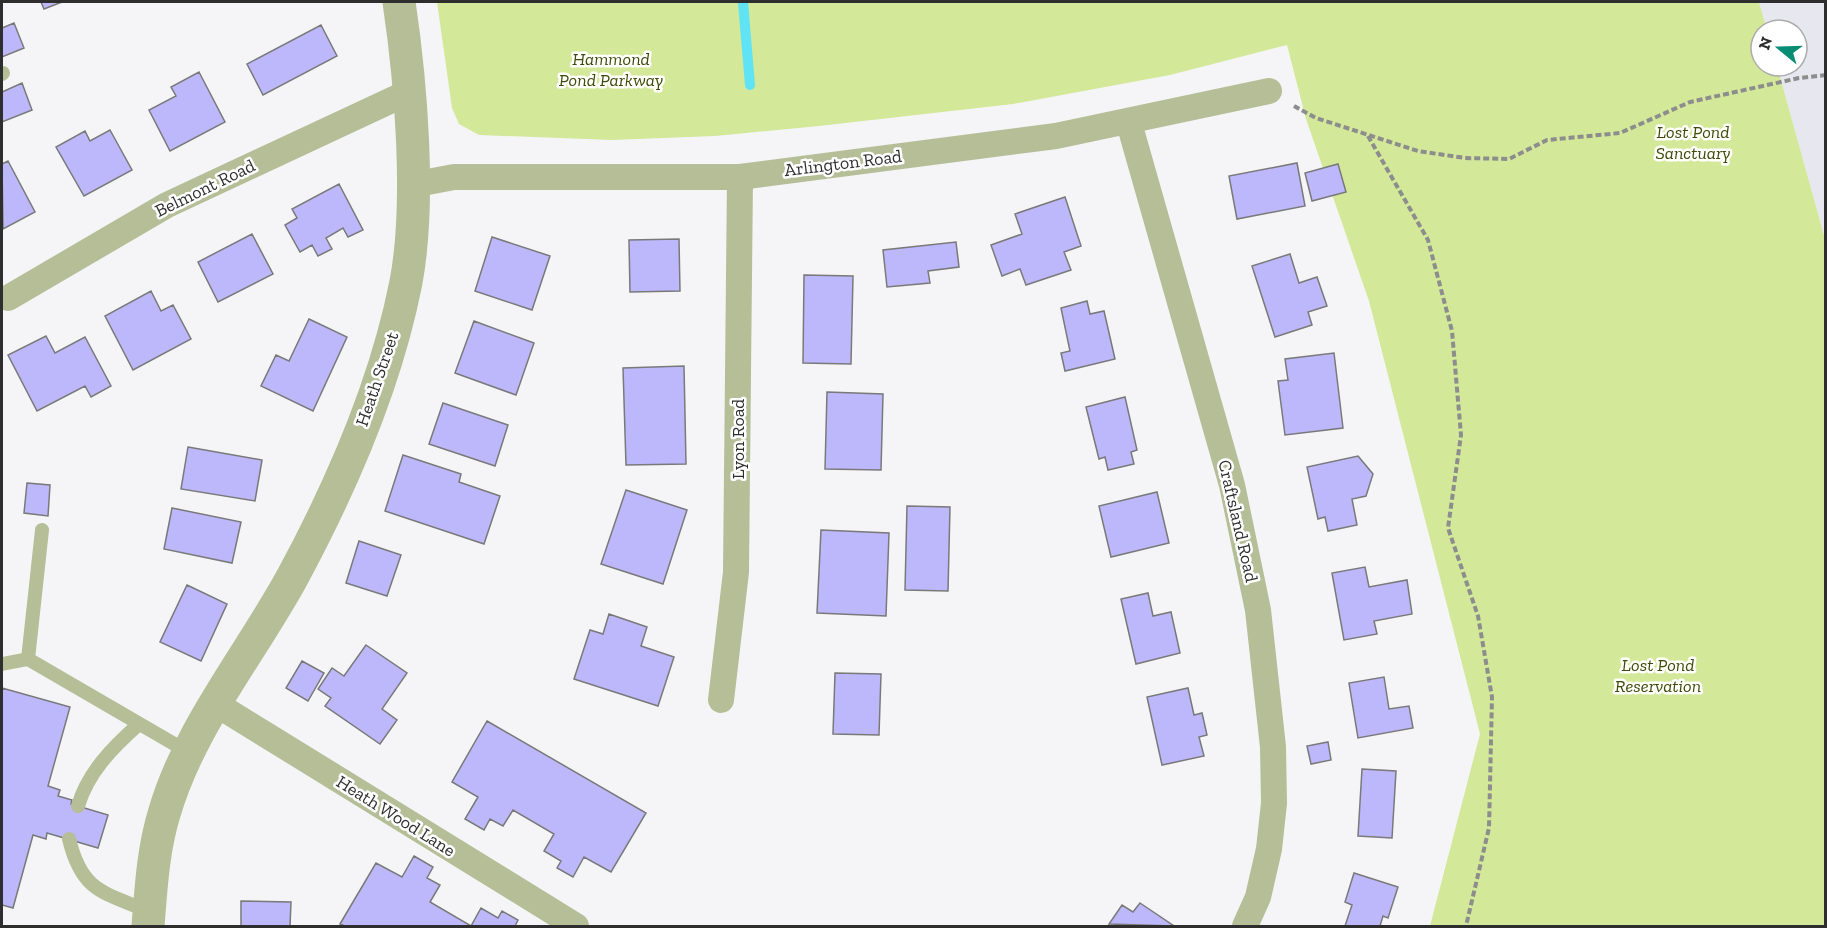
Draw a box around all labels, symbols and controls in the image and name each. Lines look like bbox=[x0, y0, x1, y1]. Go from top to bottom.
north arrow bbox=[1749, 18, 1809, 78]
text: N bbox=[1754, 34, 1776, 52]
park label: Hammond Pond Parkway bbox=[559, 48, 663, 91]
park label: Lost Pond Sanctuary bbox=[1655, 121, 1731, 164]
street label: Arlington Road bbox=[783, 145, 903, 181]
street label: Belmont Road bbox=[151, 154, 259, 222]
street label: Heath Street bbox=[351, 329, 404, 429]
street label: Lyon Road bbox=[727, 399, 749, 479]
street label: Craftsland Road bbox=[1213, 458, 1263, 584]
park label: Lost Pond Reservation bbox=[1615, 654, 1701, 697]
street label: Heath Wood Lane bbox=[332, 771, 460, 861]

